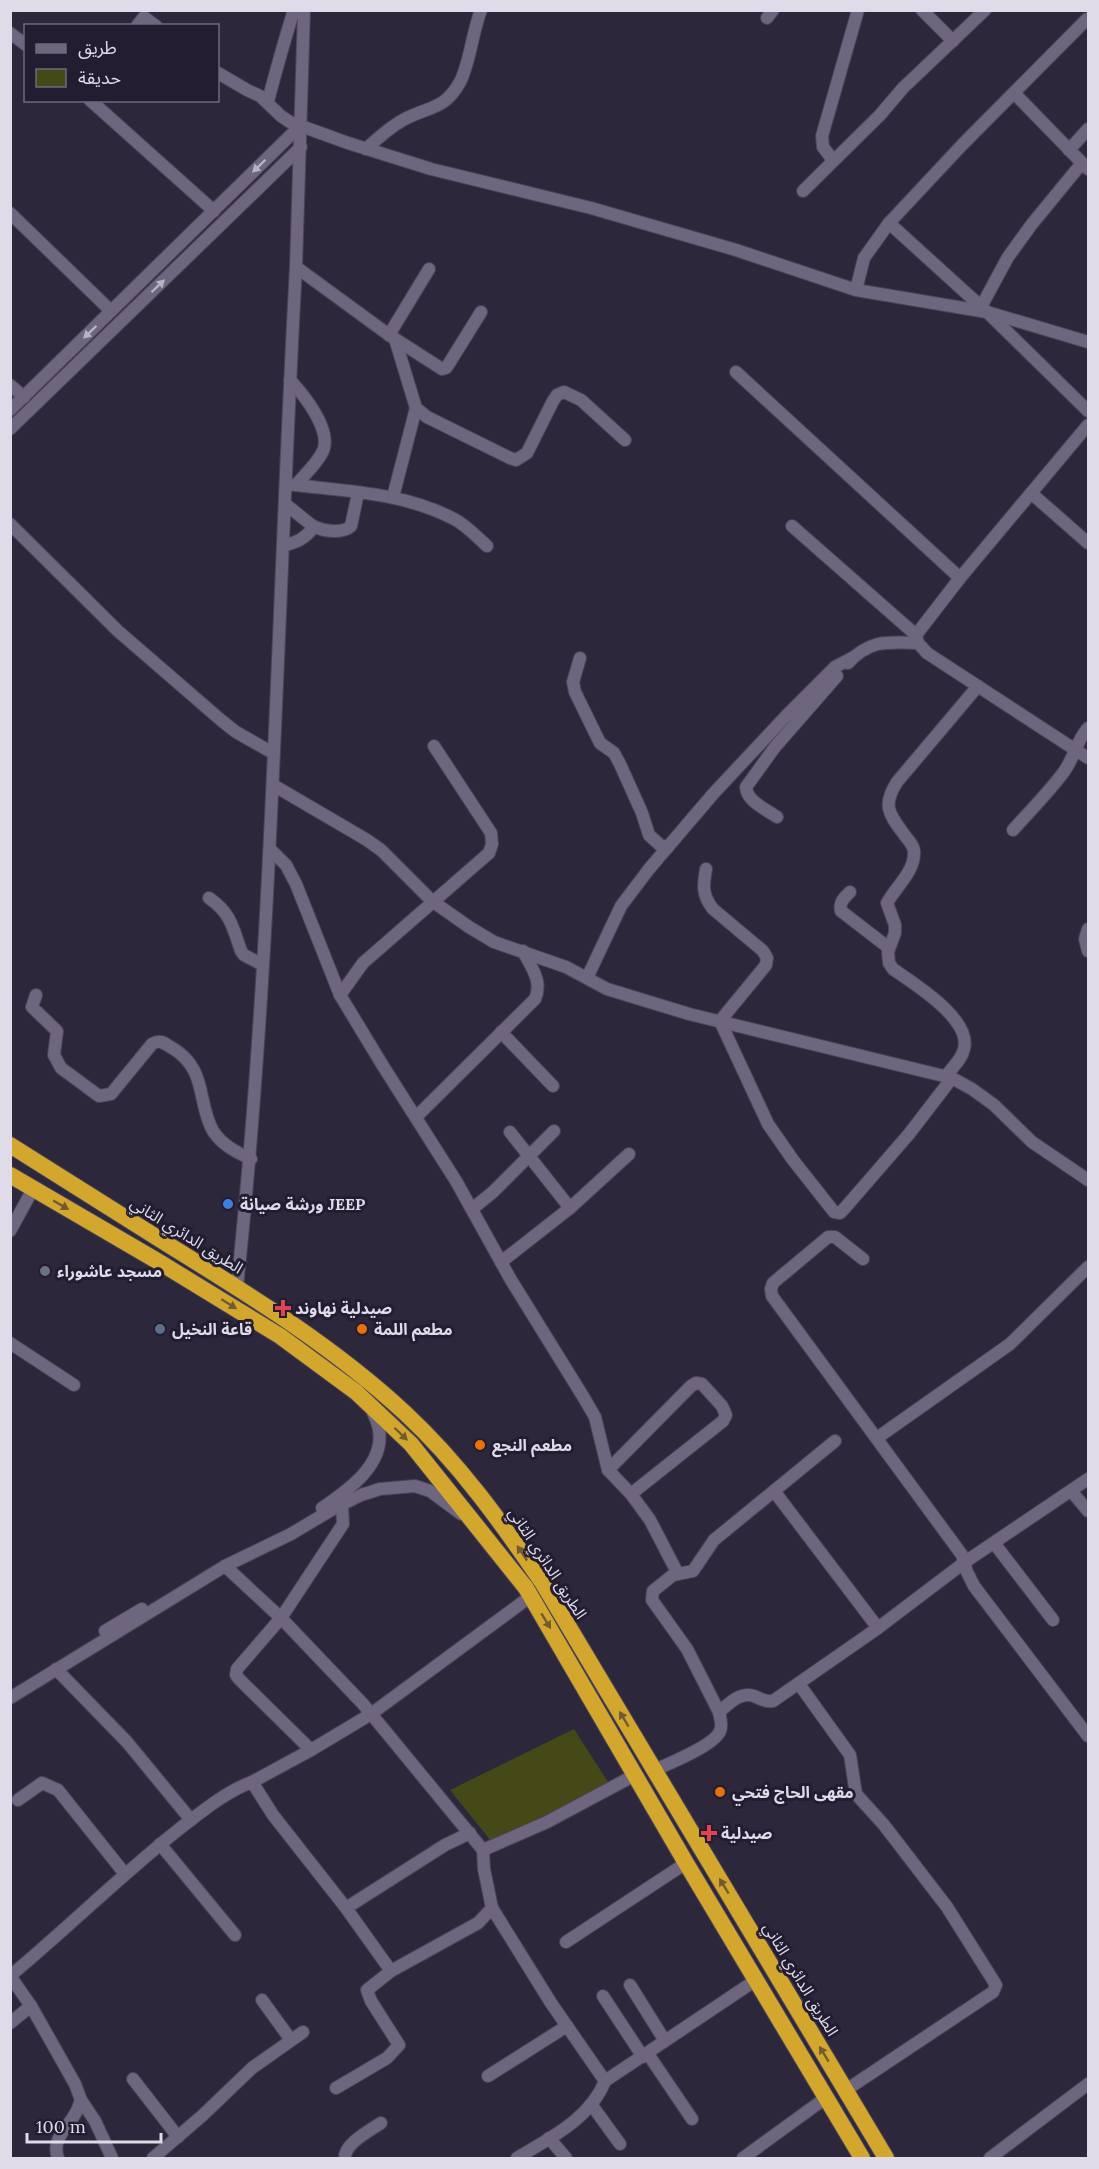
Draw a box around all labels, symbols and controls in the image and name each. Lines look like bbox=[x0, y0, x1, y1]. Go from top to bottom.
legend bbox=[24, 24, 219, 102]
text: طريق bbox=[78, 36, 117, 59]
text: حديقة bbox=[78, 66, 121, 89]
one-way arrow bbox=[253, 159, 267, 173]
one-way arrow bbox=[151, 279, 165, 293]
one-way arrow bbox=[83, 325, 97, 339]
street label: الطريق الدائري الثاني bbox=[126, 1192, 247, 1280]
place label: ورشة صيانة JEEP bbox=[240, 1194, 365, 1214]
marker: ورشة صيانة JEEP bbox=[221, 1197, 235, 1211]
one-way arrow bbox=[53, 1200, 70, 1210]
place label: مسجد عاشوراء bbox=[57, 1261, 162, 1281]
marker: مسجد عاشوراء bbox=[38, 1264, 52, 1278]
one-way arrow bbox=[221, 1298, 237, 1309]
place label: صيدلية نهاوند bbox=[295, 1298, 392, 1318]
marker: صيدلية نهاوند bbox=[276, 1301, 290, 1315]
place label: قاعة النخيل bbox=[172, 1319, 252, 1339]
place label: مطعم اللمة bbox=[374, 1319, 453, 1342]
marker: قاعة النخيل bbox=[153, 1322, 167, 1336]
marker: مطعم اللمة bbox=[355, 1322, 369, 1336]
one-way arrow bbox=[393, 1427, 408, 1441]
place label: مطعم النجع bbox=[492, 1435, 572, 1458]
marker: مطعم النجع bbox=[473, 1438, 487, 1452]
street label: الطريق الدائري الثاني bbox=[502, 1503, 592, 1624]
one-way arrow bbox=[517, 1545, 528, 1561]
one-way arrow bbox=[540, 1613, 551, 1629]
one-way arrow bbox=[619, 1711, 630, 1727]
place label: مقهى الحاج فتحي bbox=[732, 1782, 854, 1806]
marker: مقهى الحاج فتحي bbox=[713, 1785, 727, 1799]
place label: صيدلية bbox=[721, 1823, 772, 1843]
marker: صيدلية bbox=[702, 1826, 716, 1840]
one-way arrow bbox=[719, 1878, 730, 1894]
street label: الطريق الدائري الثاني bbox=[757, 1919, 843, 2041]
one-way arrow bbox=[819, 2045, 829, 2062]
scale bar bbox=[27, 2106, 160, 2144]
text: 100 m bbox=[36, 2115, 86, 2138]

